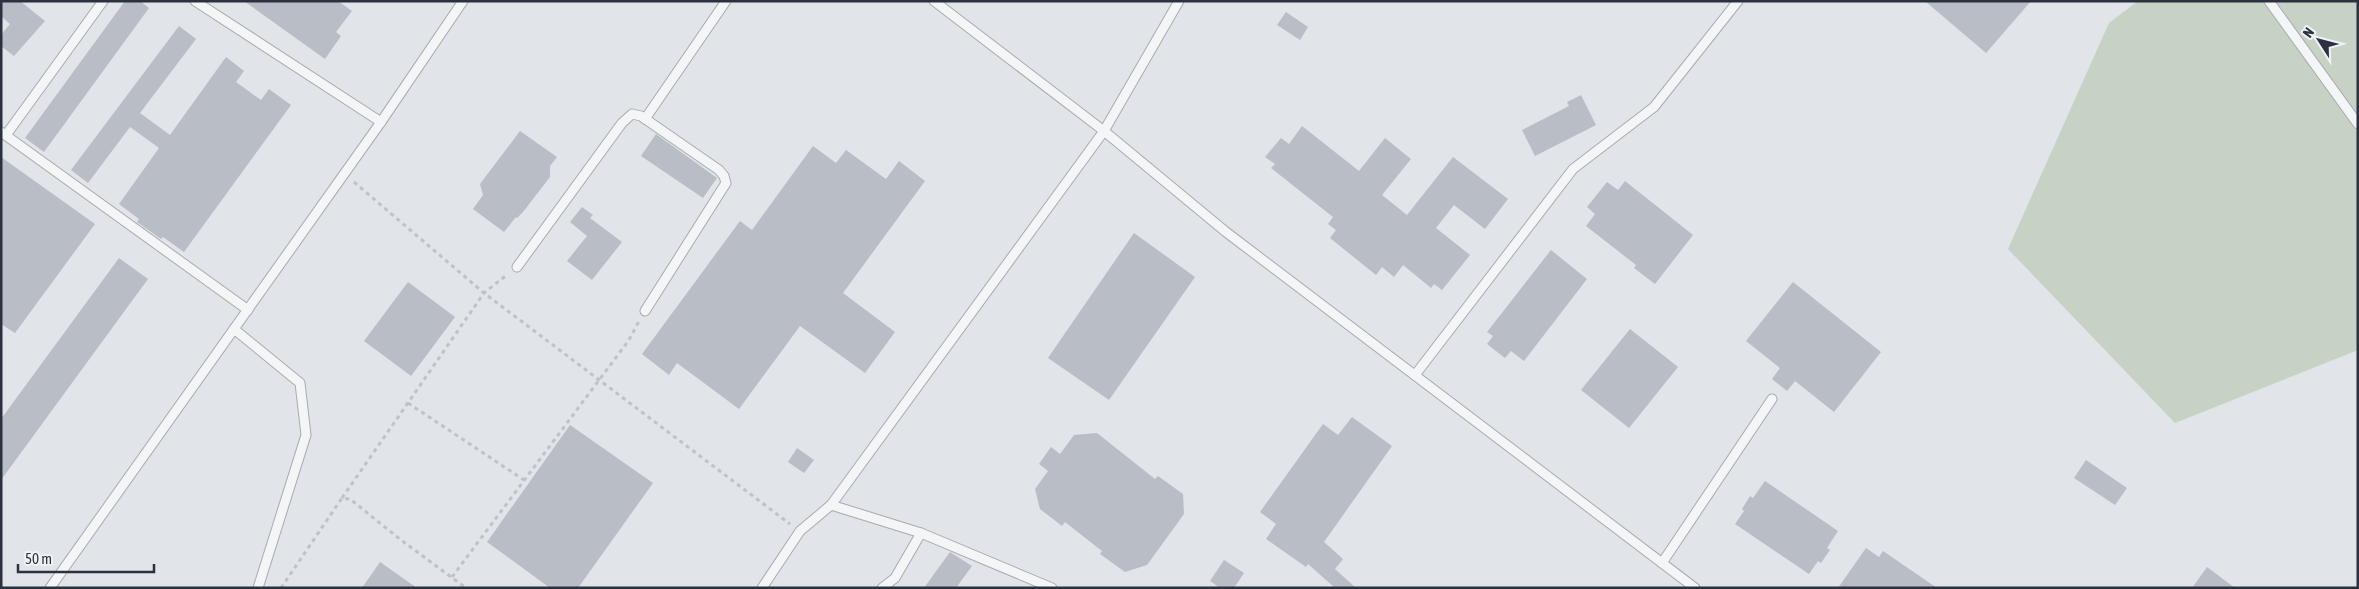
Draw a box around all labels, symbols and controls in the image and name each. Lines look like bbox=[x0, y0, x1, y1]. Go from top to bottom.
north arrow bbox=[2294, 15, 2344, 65]
text: N bbox=[2300, 24, 2317, 40]
scale bar bbox=[18, 542, 154, 574]
text: 50 m bbox=[25, 550, 52, 567]

